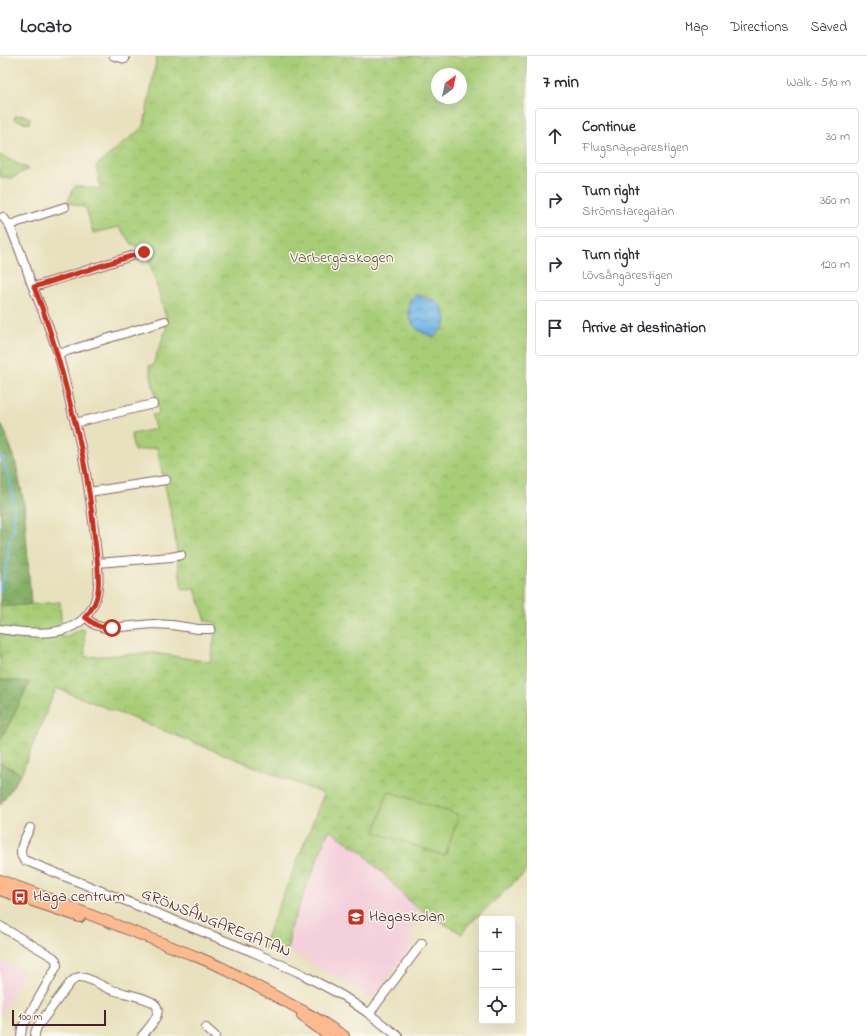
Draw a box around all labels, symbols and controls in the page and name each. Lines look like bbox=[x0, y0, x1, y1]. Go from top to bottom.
text: Locato bbox=[20, 14, 72, 41]
text: Map bbox=[685, 17, 708, 38]
text: Directions bbox=[730, 17, 788, 38]
text: Saved bbox=[810, 17, 847, 38]
north arrow bbox=[431, 68, 467, 104]
text: 7 min bbox=[543, 70, 579, 95]
text: Walk · 510 m bbox=[786, 73, 851, 92]
text: Continue bbox=[582, 116, 636, 138]
icon: ahead bbox=[544, 125, 566, 147]
text: 30 m bbox=[826, 127, 850, 146]
text: Flugsnapparestigen bbox=[582, 138, 688, 157]
text: Turn right bbox=[582, 180, 640, 202]
icon: right bbox=[544, 189, 566, 211]
text: 360 m bbox=[820, 191, 850, 210]
text: Strömstaregatan bbox=[582, 202, 674, 221]
route end bbox=[135, 243, 153, 261]
text: Turn right bbox=[582, 244, 640, 266]
park label: Varbergaskogen bbox=[289, 246, 394, 270]
icon: right bbox=[544, 253, 566, 275]
text: 120 m bbox=[820, 255, 850, 274]
text: Lövsångarestigen bbox=[582, 266, 673, 285]
icon: arrive bbox=[544, 317, 566, 339]
text: Arrive at destination bbox=[582, 317, 706, 339]
route start bbox=[103, 619, 121, 637]
street label: GRÖNSÅNGAREGATAN bbox=[138, 882, 294, 964]
place label: Haga centrum bbox=[33, 885, 125, 909]
bus stop icon: Haga centrum bbox=[10, 887, 30, 907]
place label: Hagaskolan bbox=[369, 905, 445, 929]
school or university icon: Hagaskolan bbox=[346, 907, 366, 927]
map controls bbox=[479, 916, 515, 1024]
button: + bbox=[479, 916, 515, 952]
button: − bbox=[479, 952, 515, 988]
button: locate bbox=[479, 988, 515, 1024]
scale bar bbox=[12, 1008, 106, 1027]
text: 100 m bbox=[18, 1009, 42, 1025]

